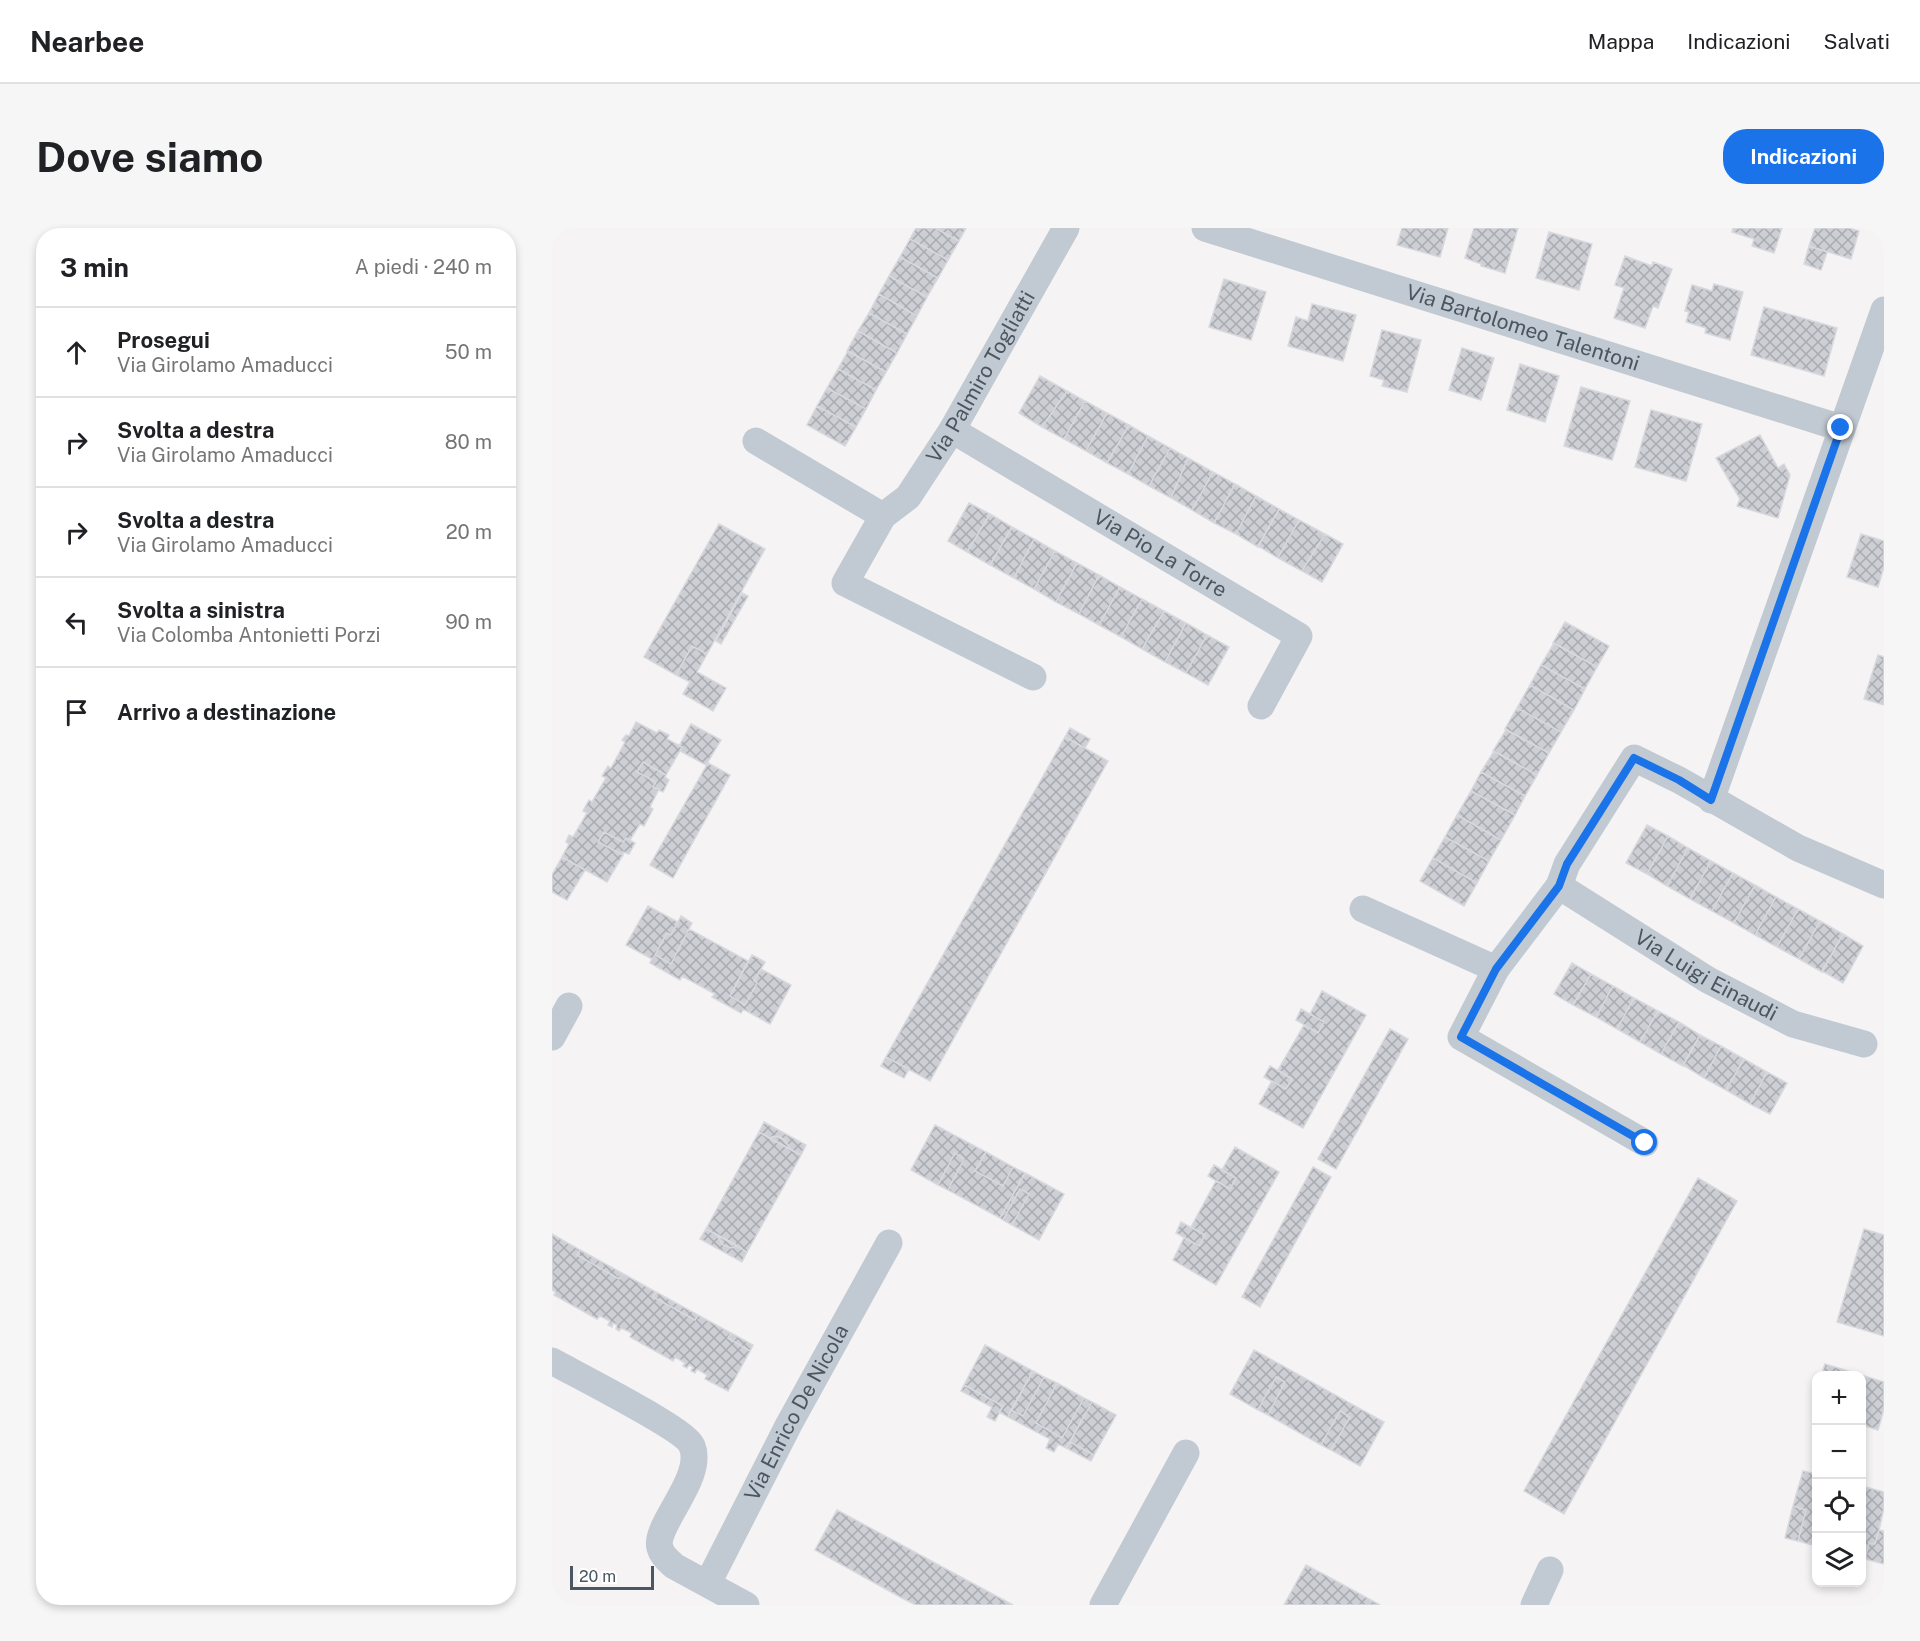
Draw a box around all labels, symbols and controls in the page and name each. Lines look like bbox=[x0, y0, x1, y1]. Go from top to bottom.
text: Nearbee bbox=[30, 25, 144, 58]
text: Mappa bbox=[1588, 29, 1654, 54]
text: Indicazioni bbox=[1687, 29, 1791, 54]
text: Salvati bbox=[1824, 29, 1890, 54]
button: Indicazioni bbox=[1723, 129, 1884, 184]
text: Dove siamo bbox=[36, 132, 263, 181]
text: 3 min bbox=[60, 252, 129, 283]
text: A piedi · 240 m bbox=[355, 255, 492, 279]
street label: Via Bartolomeo Talentoni bbox=[1403, 279, 1643, 376]
street label: Via Palmiro Togliatti bbox=[921, 286, 1040, 468]
text: Prosegui bbox=[117, 327, 210, 353]
icon: ahead bbox=[60, 336, 93, 369]
text: 50 m bbox=[445, 340, 492, 364]
text: Via Girolamo Amaducci bbox=[117, 353, 333, 377]
route end bbox=[1827, 414, 1853, 440]
text: Svolta a destra bbox=[117, 417, 274, 443]
icon: right bbox=[60, 426, 93, 459]
text: 80 m bbox=[445, 430, 492, 454]
text: Via Girolamo Amaducci bbox=[117, 443, 333, 467]
street label: Via Pio La Torre bbox=[1089, 504, 1232, 602]
text: Svolta a destra bbox=[117, 507, 274, 533]
icon: right bbox=[60, 516, 93, 549]
text: 20 m bbox=[446, 520, 492, 544]
text: Via Girolamo Amaducci bbox=[117, 533, 333, 557]
text: Svolta a sinistra bbox=[117, 597, 285, 623]
icon: left bbox=[60, 606, 93, 639]
text: 90 m bbox=[445, 610, 492, 634]
text: Via Colomba Antonietti Porzi bbox=[117, 623, 381, 647]
icon: arrive bbox=[60, 696, 93, 729]
text: Arrivo a destinazione bbox=[117, 699, 336, 725]
street label: Via Luigi Einaudi bbox=[1630, 924, 1782, 1026]
route start bbox=[1631, 1129, 1657, 1155]
street label: Via Enrico De Nicola bbox=[739, 1320, 854, 1505]
map controls bbox=[1812, 1371, 1866, 1587]
button: + bbox=[1812, 1371, 1866, 1425]
button: − bbox=[1812, 1425, 1866, 1479]
button: locate bbox=[1812, 1479, 1866, 1533]
button: layers bbox=[1812, 1533, 1866, 1587]
scale bar bbox=[570, 1563, 654, 1590]
text: 20 m bbox=[579, 1567, 616, 1586]

